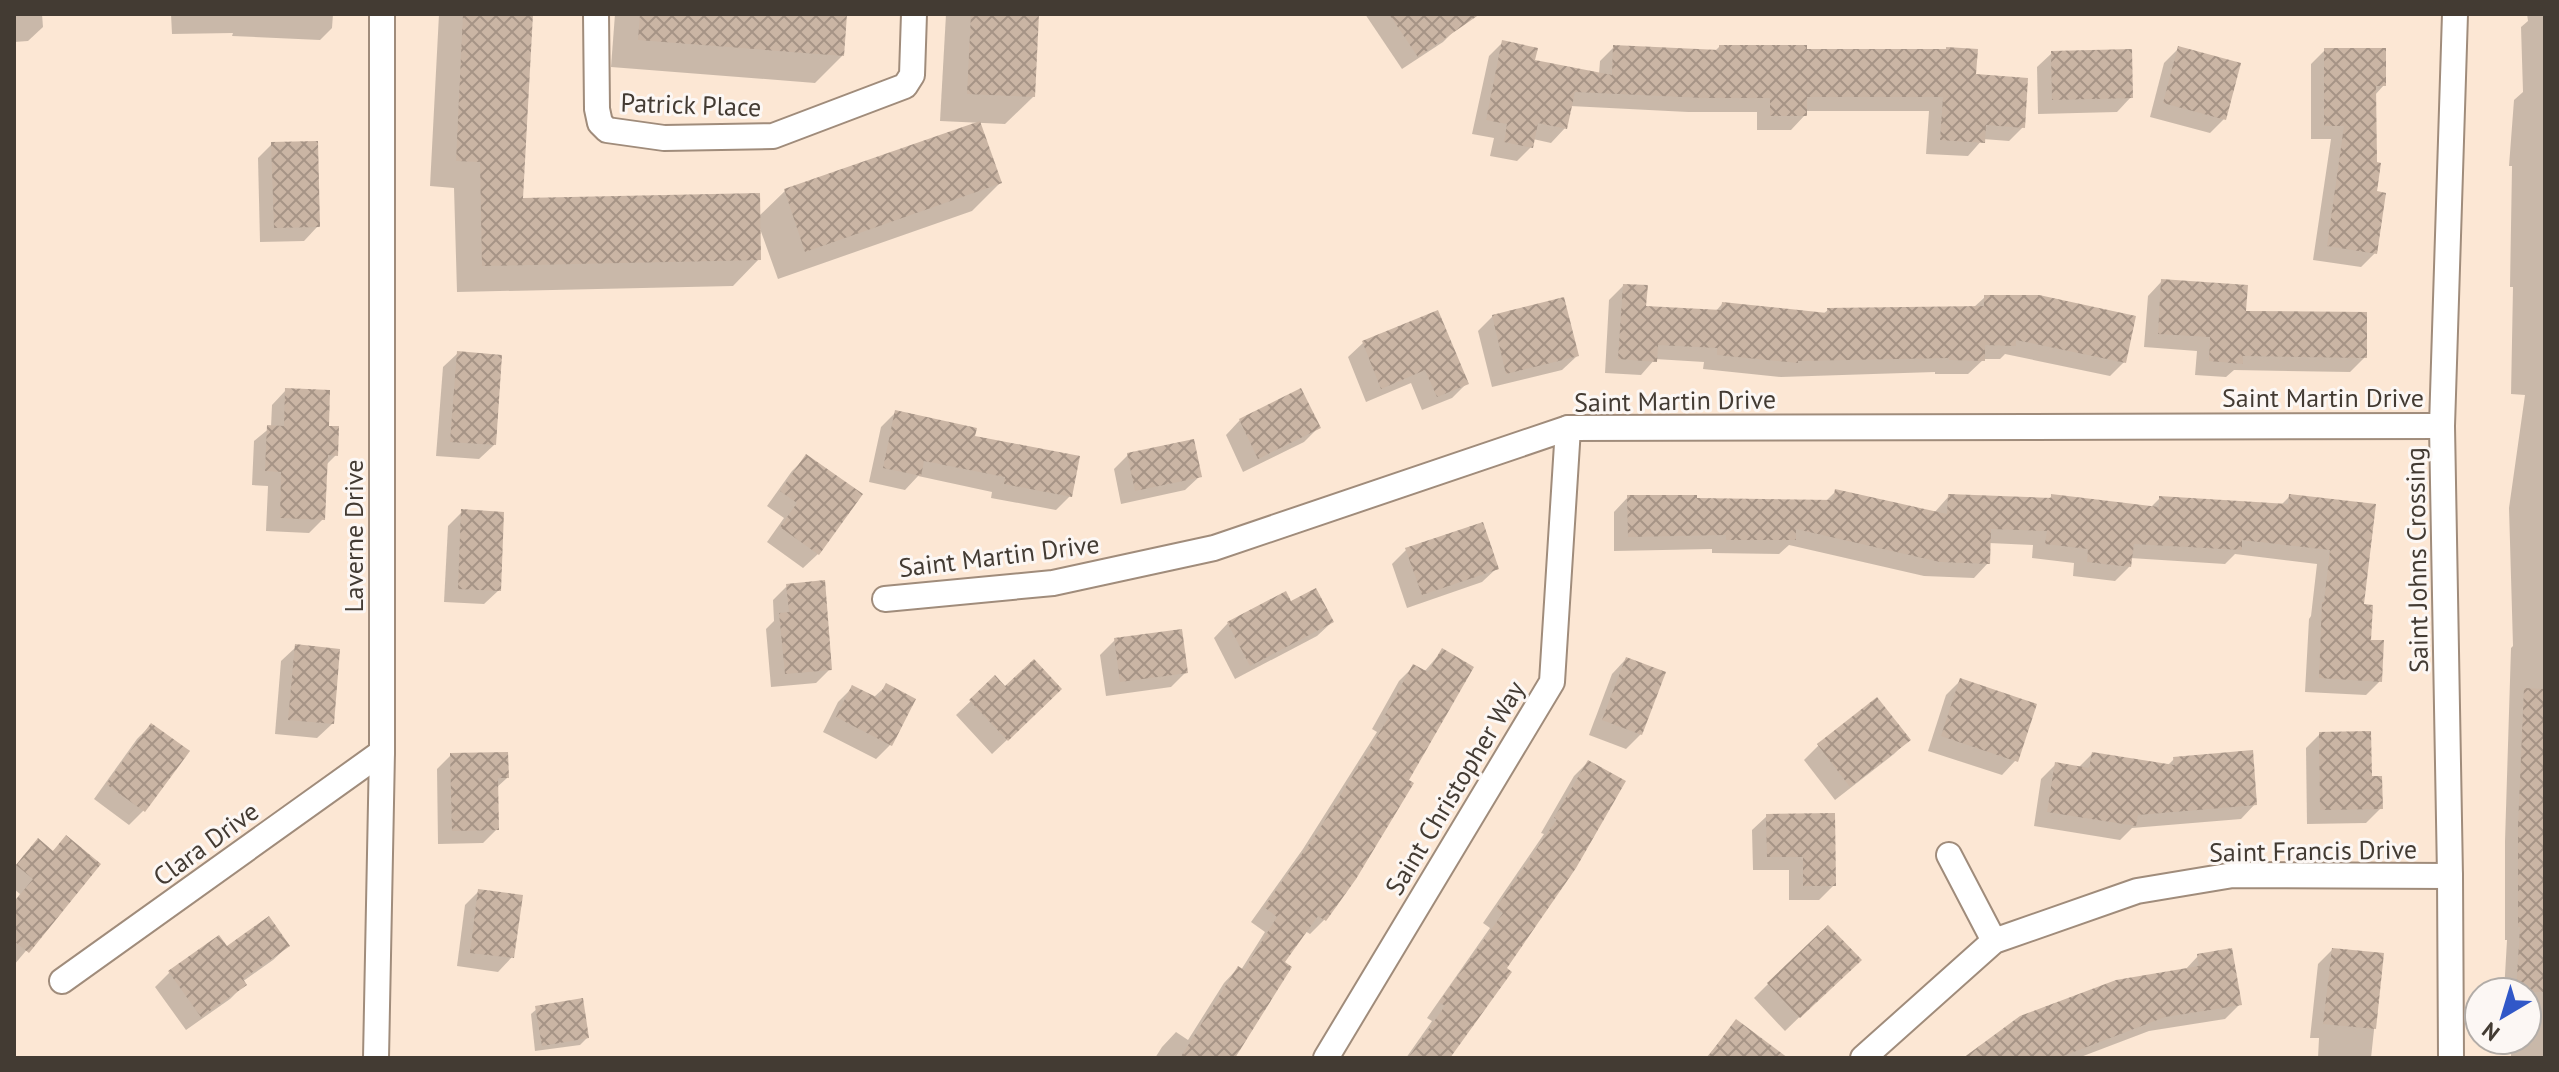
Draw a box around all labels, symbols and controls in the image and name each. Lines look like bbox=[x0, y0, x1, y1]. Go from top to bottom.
street label: Patrick Place bbox=[620, 86, 762, 123]
street label: Saint Martin Drive bbox=[2222, 381, 2424, 414]
street label: Saint Martin Drive bbox=[1574, 382, 1776, 419]
street label: Saint Johns Crossing bbox=[2398, 447, 2435, 673]
street label: Laverne Drive bbox=[337, 460, 370, 612]
street label: Saint Martin Drive bbox=[897, 527, 1101, 584]
street label: Saint Christopher Way bbox=[1378, 675, 1532, 901]
street label: Clara Drive bbox=[147, 794, 265, 893]
street label: Saint Francis Drive bbox=[2209, 832, 2417, 869]
north arrow bbox=[2463, 976, 2543, 1056]
text: N bbox=[2476, 1016, 2505, 1047]

